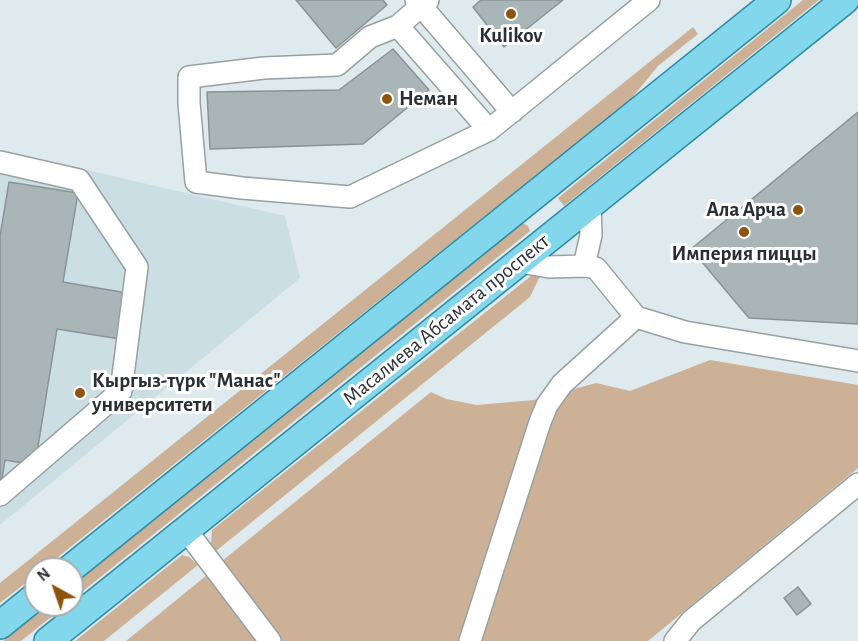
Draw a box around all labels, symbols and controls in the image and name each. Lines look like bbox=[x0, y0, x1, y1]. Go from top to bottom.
marker: Kulikov bbox=[504, 7, 518, 21]
place label: Kulikov bbox=[479, 23, 543, 49]
place label: Неман bbox=[399, 86, 458, 112]
marker: Неман bbox=[380, 92, 394, 106]
place label: Ала Арча bbox=[706, 197, 786, 223]
marker: Ала Арча bbox=[791, 203, 805, 217]
marker: Империя пиццы bbox=[737, 225, 751, 239]
street label: Масалиева Абсамата проспект bbox=[338, 229, 554, 411]
place label: Империя пиццы bbox=[671, 241, 817, 267]
place label: Кыргыз-түрк "Манас" университети bbox=[92, 368, 281, 418]
marker: Кыргыз-түрк "Манас" университети bbox=[73, 386, 87, 400]
north arrow bbox=[24, 557, 84, 617]
text: N bbox=[34, 565, 53, 584]

